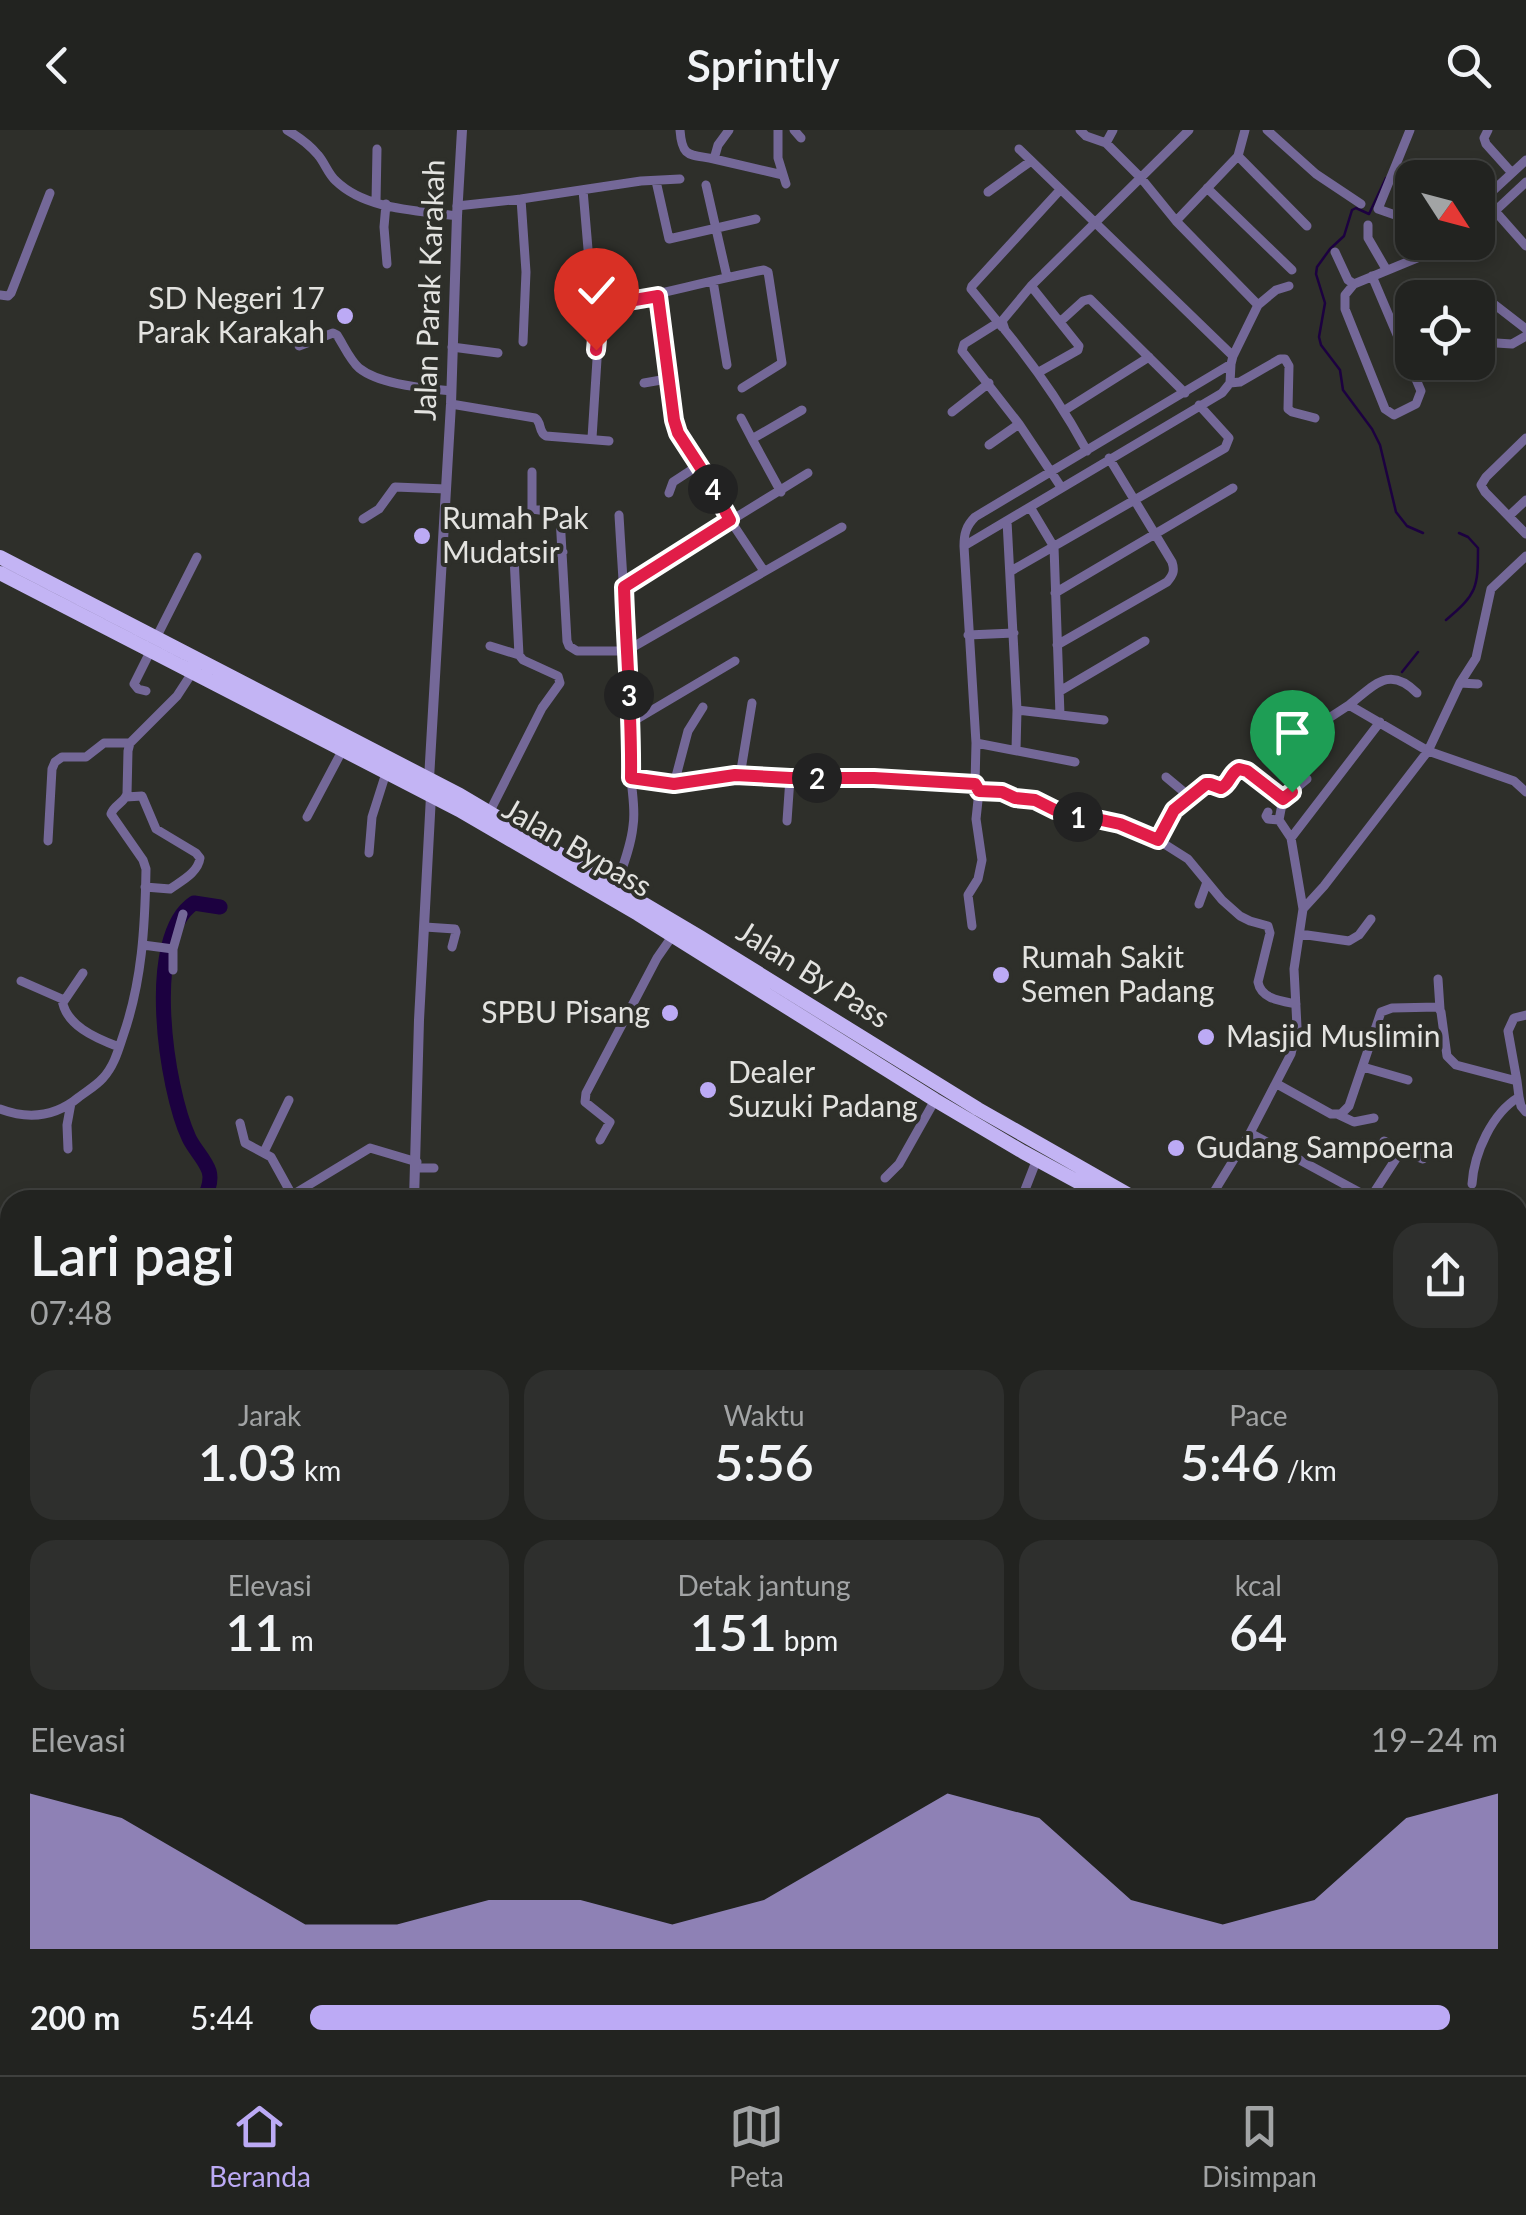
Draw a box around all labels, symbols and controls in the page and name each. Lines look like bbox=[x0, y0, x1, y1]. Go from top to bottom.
icon: back bbox=[30, 38, 85, 93]
text: Sprintly bbox=[686, 38, 840, 92]
icon: search bbox=[1441, 38, 1496, 93]
street label: Jalan Parak Karakah bbox=[405, 159, 451, 421]
north arrow bbox=[1395, 160, 1495, 260]
map controls bbox=[1395, 160, 1495, 380]
pin bbox=[554, 248, 639, 351]
icon: check bbox=[569, 263, 624, 318]
place label: SD Negeri 17 Parak Karakah bbox=[137, 279, 325, 349]
button: locate bbox=[1395, 280, 1495, 380]
marker: SD Negeri 17 Parak Karakah bbox=[334, 305, 356, 327]
pin: 4 bbox=[688, 464, 738, 514]
text: 4 bbox=[705, 472, 721, 506]
place label: Rumah Pak Mudatsir bbox=[442, 499, 589, 569]
marker: Rumah Pak Mudatsir bbox=[411, 525, 433, 547]
pin: 3 bbox=[604, 670, 654, 720]
text: 3 bbox=[621, 678, 637, 712]
pin bbox=[1250, 690, 1335, 793]
icon: arrive bbox=[1265, 705, 1320, 760]
pin: 2 bbox=[792, 753, 842, 803]
text: 2 bbox=[809, 761, 825, 795]
street label: Jalan Bypass bbox=[497, 789, 659, 903]
pin: 1 bbox=[1053, 792, 1103, 842]
text: 1 bbox=[1070, 800, 1086, 834]
street label: Jalan By Pass bbox=[731, 912, 897, 1034]
place label: Rumah Sakit Semen Padang bbox=[1021, 938, 1214, 1008]
marker: Rumah Sakit Semen Padang bbox=[990, 964, 1012, 986]
place label: SPBU Pisang bbox=[481, 993, 650, 1029]
marker: SPBU Pisang bbox=[659, 1002, 681, 1024]
place label: Masjid Muslimin bbox=[1226, 1017, 1440, 1053]
marker: Masjid Muslimin bbox=[1195, 1026, 1217, 1048]
place label: Dealer Suzuki Padang bbox=[728, 1053, 918, 1123]
marker: Dealer Suzuki Padang bbox=[697, 1079, 719, 1101]
place label: Gudang Sampoerna bbox=[1196, 1128, 1454, 1164]
marker: Gudang Sampoerna bbox=[1165, 1137, 1187, 1159]
text: Lari pagi bbox=[30, 1222, 235, 1288]
button: share bbox=[1393, 1223, 1498, 1328]
text: 07:48 bbox=[30, 1293, 112, 1332]
text: Jarak bbox=[238, 1398, 301, 1432]
text: Waktu bbox=[723, 1398, 805, 1432]
text: Pace bbox=[1229, 1398, 1287, 1432]
text: 1.03 bbox=[198, 1432, 297, 1492]
text: 5:56 bbox=[714, 1432, 814, 1492]
text: 5:46 bbox=[1180, 1432, 1280, 1492]
text: km bbox=[297, 1453, 341, 1487]
text: /km bbox=[1280, 1453, 1337, 1487]
text: Elevasi bbox=[228, 1568, 312, 1602]
text: Detak jantung bbox=[677, 1568, 851, 1602]
text: kcal bbox=[1235, 1568, 1282, 1602]
text: 11 bbox=[226, 1602, 284, 1662]
text: 151 bbox=[690, 1602, 777, 1662]
text: 64 bbox=[1229, 1602, 1287, 1662]
text: m bbox=[284, 1623, 314, 1657]
text: bpm bbox=[777, 1623, 838, 1657]
text: Elevasi bbox=[30, 1720, 126, 1759]
text: 19–24 m bbox=[1371, 1720, 1498, 1759]
text: 200 m bbox=[30, 1998, 120, 2037]
text: 5:44 bbox=[190, 1998, 254, 2037]
tab: Beranda bbox=[209, 2099, 311, 2193]
tab: Peta bbox=[729, 2099, 784, 2193]
tab: Disimpan bbox=[1202, 2099, 1317, 2193]

